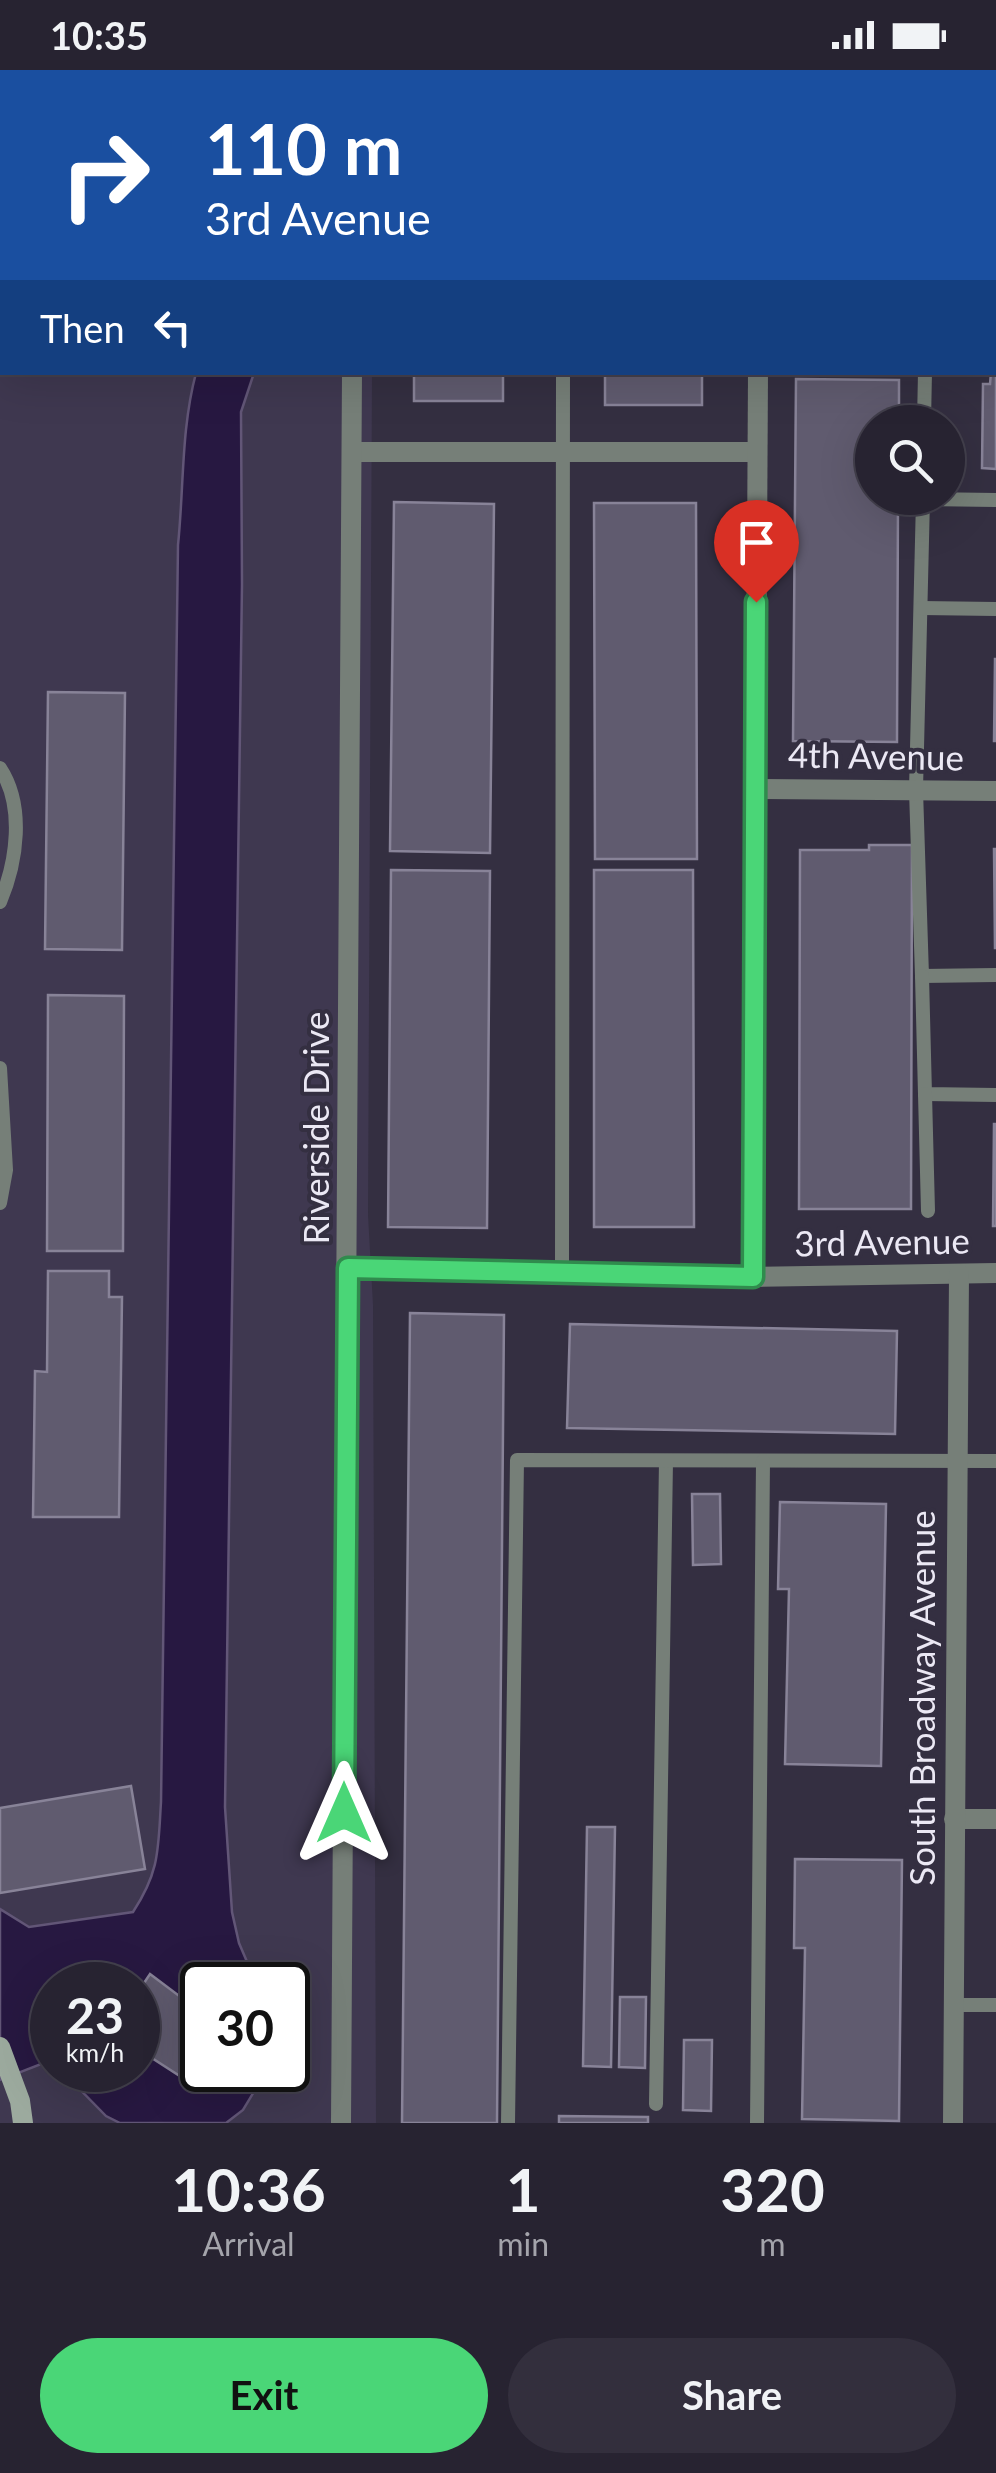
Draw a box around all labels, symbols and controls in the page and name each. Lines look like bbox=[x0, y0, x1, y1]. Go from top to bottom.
text: 10:35 bbox=[50, 12, 148, 58]
text: 110 m bbox=[205, 106, 402, 190]
icon: right bbox=[40, 110, 170, 240]
text: 3rd Avenue bbox=[205, 191, 431, 245]
icon: left bbox=[145, 300, 200, 355]
text: Then bbox=[40, 305, 125, 351]
map controls bbox=[855, 405, 965, 515]
button: search bbox=[855, 405, 965, 515]
pin bbox=[714, 500, 799, 603]
icon: arrive bbox=[729, 515, 784, 570]
street label: 4th Avenue bbox=[788, 732, 964, 778]
street label: Riverside Drive bbox=[294, 1012, 336, 1244]
street label: 3rd Avenue bbox=[794, 1218, 970, 1264]
street label: South Broadway Avenue bbox=[900, 1510, 942, 1886]
position arrow bbox=[292, 1761, 396, 1865]
speed limit sign: 30 bbox=[180, 1962, 310, 2092]
text: 23 bbox=[66, 1985, 124, 2045]
text: km/h bbox=[66, 2037, 124, 2067]
text: 10:36 bbox=[171, 2153, 326, 2225]
text: 1 bbox=[506, 2153, 541, 2225]
text: 320 bbox=[720, 2153, 825, 2225]
text: Arrival bbox=[202, 2224, 295, 2263]
text: min bbox=[497, 2224, 549, 2263]
text: m bbox=[759, 2224, 786, 2263]
button: Exit bbox=[40, 2338, 488, 2453]
button: Share bbox=[508, 2338, 956, 2453]

